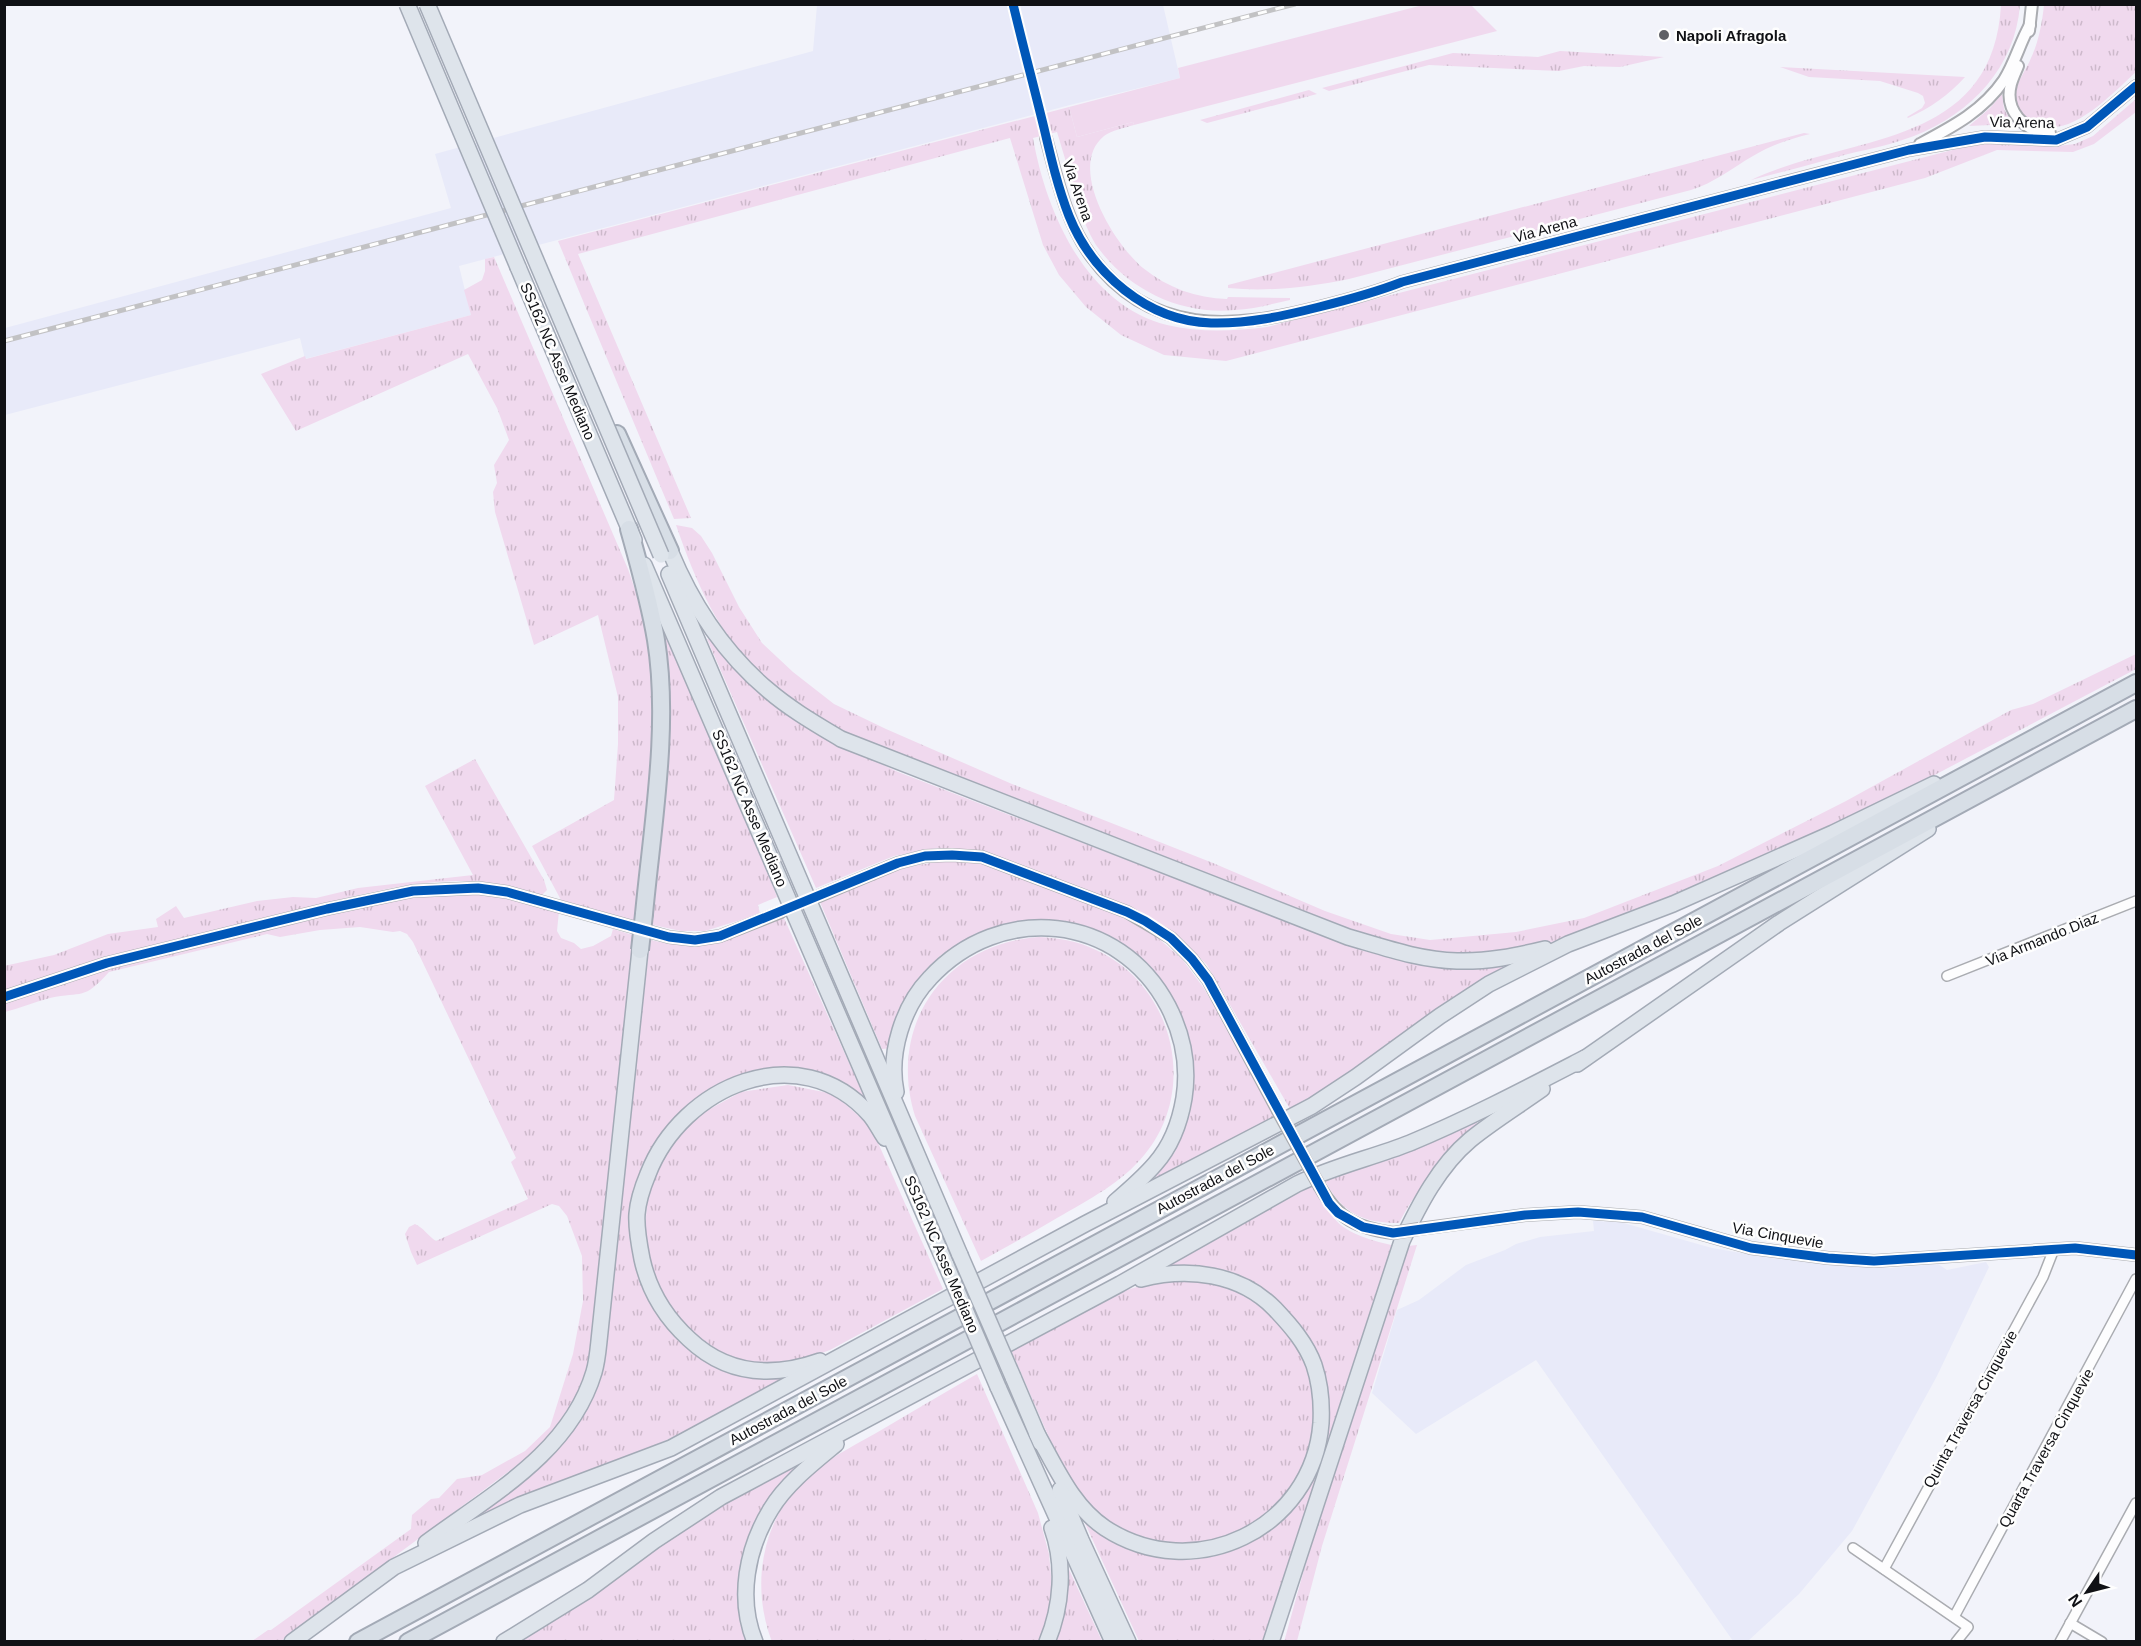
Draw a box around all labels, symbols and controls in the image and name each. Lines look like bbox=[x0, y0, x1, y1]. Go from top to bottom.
place label: Napoli Afragola bbox=[1676, 27, 1787, 44]
marker: Napoli Afragola bbox=[1657, 28, 1671, 42]
street label: Via Arena bbox=[1989, 113, 2055, 131]
street label: Via Arena bbox=[1059, 157, 1097, 224]
street label: Via Arena bbox=[1512, 212, 1579, 246]
street label: SS162 NC Asse Mediano bbox=[517, 280, 599, 442]
street label: SS162 NC Asse Mediano bbox=[709, 727, 791, 889]
street label: Via Armando Diaz bbox=[1983, 909, 2101, 969]
street label: Autostrada del Sole bbox=[1581, 911, 1705, 987]
street label: Autostrada del Sole bbox=[1153, 1141, 1277, 1217]
street label: SS162 NC Asse Mediano bbox=[901, 1173, 983, 1335]
street label: Via Cinquevie bbox=[1731, 1219, 1825, 1251]
street label: Quinta Traversa Cinquevie bbox=[1920, 1327, 2020, 1491]
street label: Quarta Traversa Cinquevie bbox=[1995, 1365, 2097, 1531]
street label: Autostrada del Sole bbox=[726, 1372, 850, 1448]
north arrow bbox=[2057, 1562, 2117, 1622]
text: N bbox=[2065, 1591, 2085, 1610]

